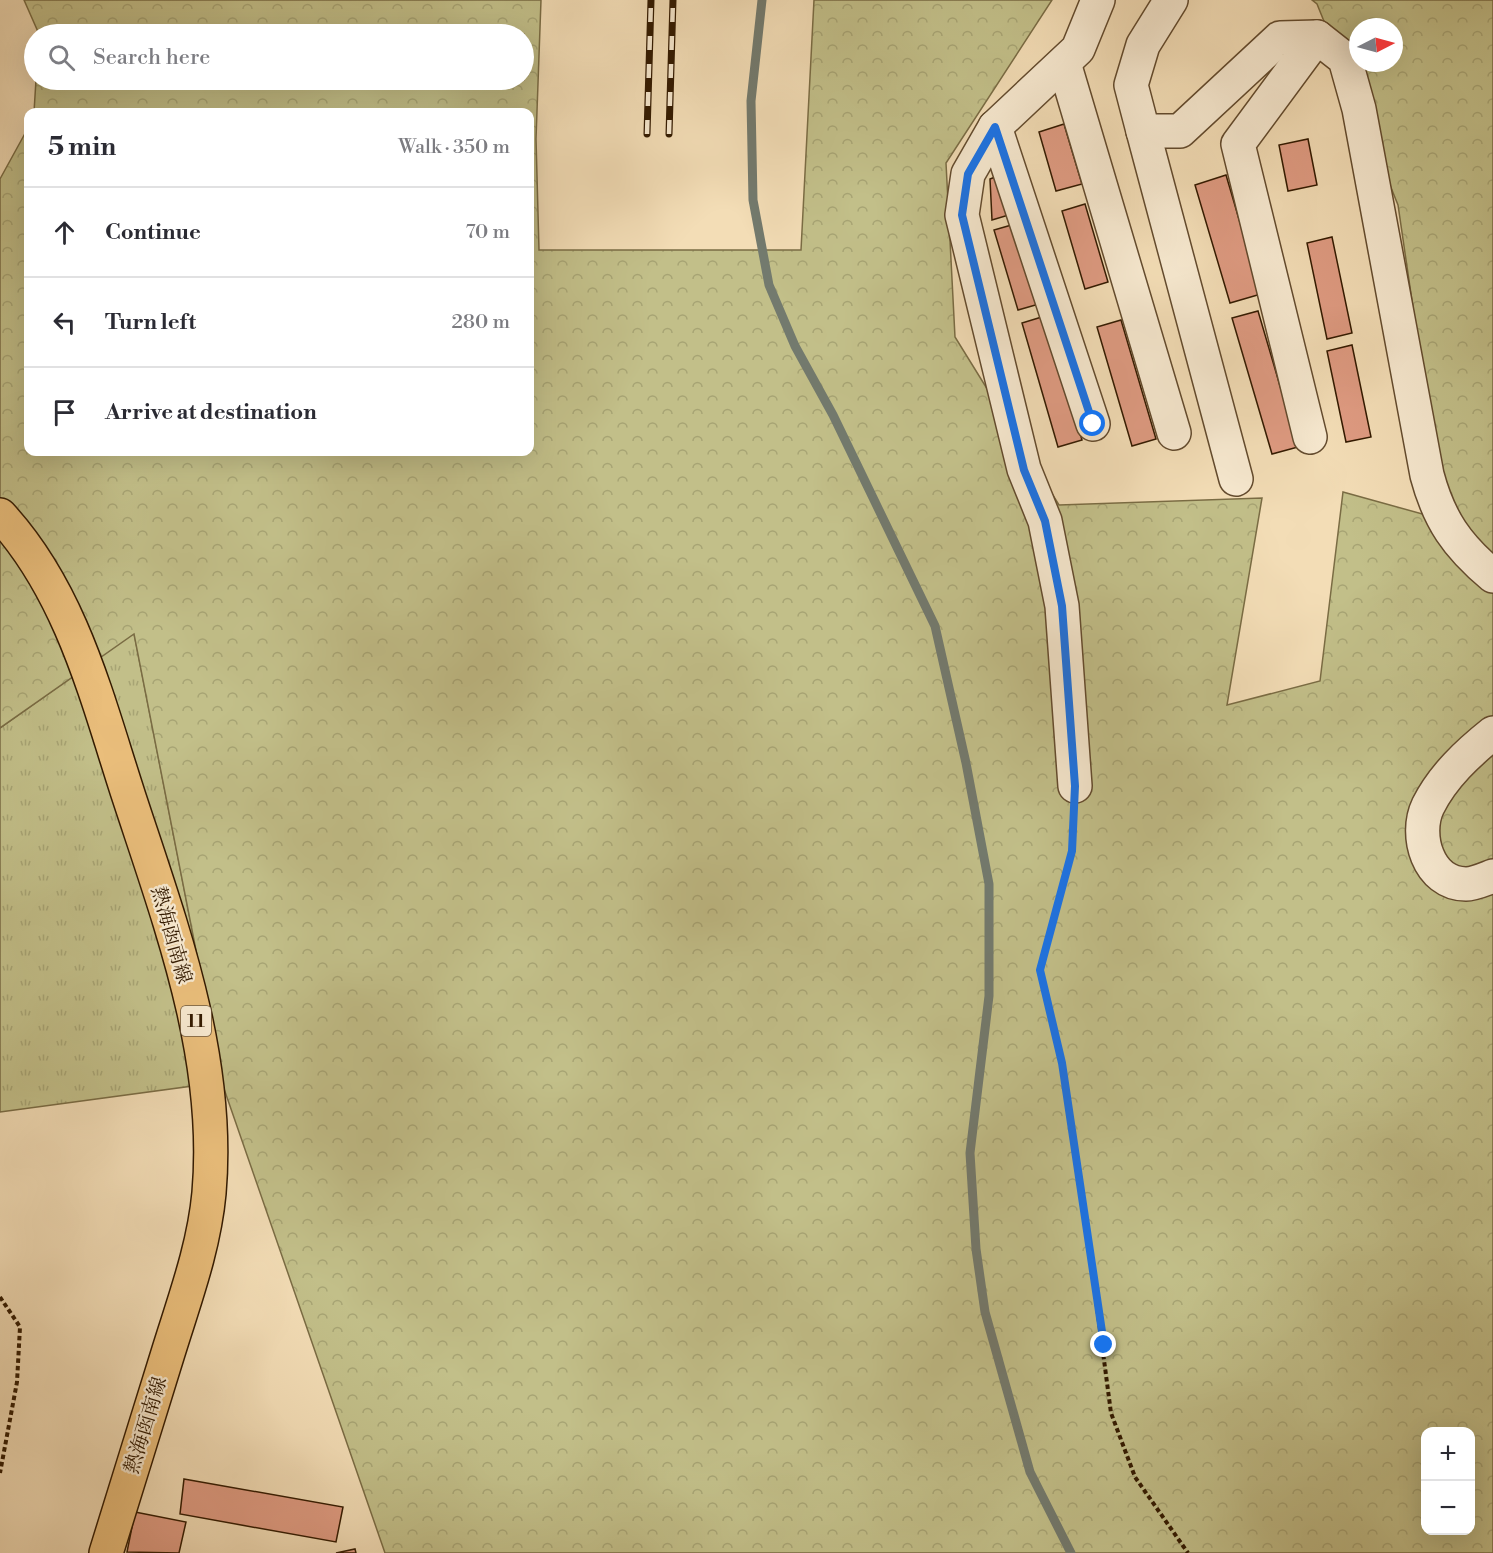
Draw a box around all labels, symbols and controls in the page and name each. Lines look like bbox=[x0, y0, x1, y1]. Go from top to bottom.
north arrow bbox=[1349, 18, 1403, 72]
search box bbox=[24, 24, 534, 90]
icon: search bbox=[45, 41, 78, 74]
text: Search here bbox=[93, 44, 210, 71]
text: 5 min bbox=[48, 131, 116, 163]
text: Walk · 350 m bbox=[398, 135, 510, 160]
icon: ahead bbox=[48, 216, 81, 249]
text: Continue bbox=[105, 219, 201, 246]
text: 70 m bbox=[466, 220, 510, 245]
icon: left bbox=[48, 306, 81, 339]
text: Turn left bbox=[105, 309, 196, 336]
text: 280 m bbox=[451, 310, 510, 335]
icon: arrive bbox=[48, 396, 81, 429]
text: Arrive at destination bbox=[105, 399, 317, 426]
route start bbox=[1079, 410, 1105, 436]
street label: 熱海函南線 bbox=[145, 884, 196, 987]
road number: 11 bbox=[181, 1006, 211, 1036]
route end bbox=[1090, 1331, 1116, 1357]
street label: 熱海函南線 bbox=[120, 1374, 173, 1477]
map controls bbox=[1421, 1427, 1475, 1535]
button: + bbox=[1421, 1427, 1475, 1481]
button: − bbox=[1421, 1481, 1475, 1535]

